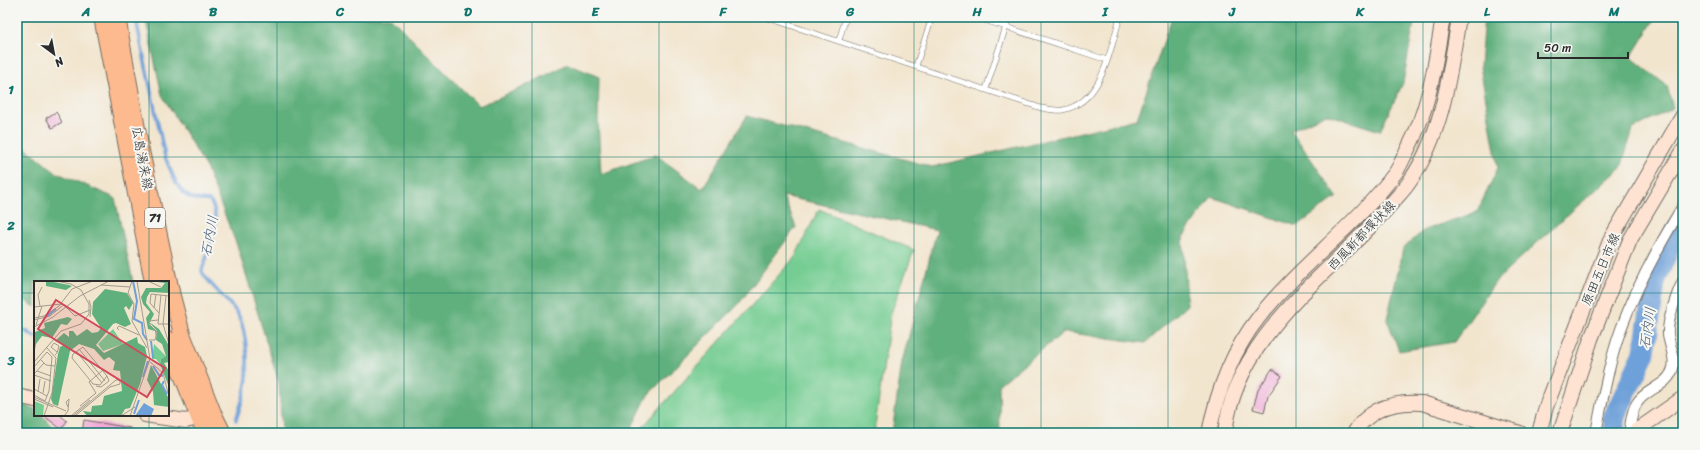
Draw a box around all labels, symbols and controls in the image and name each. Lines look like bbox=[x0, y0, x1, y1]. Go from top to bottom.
text: A bbox=[81, 0, 90, 23]
text: B bbox=[209, 0, 218, 23]
text: C bbox=[335, 0, 345, 23]
text: D bbox=[464, 0, 472, 23]
text: E bbox=[591, 0, 600, 23]
text: F bbox=[718, 0, 727, 23]
text: G bbox=[845, 0, 855, 23]
text: H bbox=[971, 0, 982, 23]
text: I bbox=[1101, 0, 1109, 23]
text: J bbox=[1228, 0, 1236, 23]
text: K bbox=[1355, 0, 1365, 23]
text: L bbox=[1484, 0, 1491, 23]
text: M bbox=[1608, 0, 1620, 23]
north arrow bbox=[34, 34, 74, 74]
scale bar bbox=[1538, 34, 1628, 60]
text: 50 m bbox=[1544, 37, 1571, 59]
text: N bbox=[50, 51, 68, 72]
text: 1 bbox=[8, 78, 14, 101]
street label: 広島湯来線 bbox=[125, 124, 160, 193]
street label: 西風新都環状線 bbox=[1321, 194, 1402, 276]
road number: 71 bbox=[145, 208, 165, 228]
water label: 石内川 bbox=[193, 213, 226, 259]
text: 2 bbox=[6, 214, 15, 237]
street label: 原田五日市線 bbox=[1575, 228, 1627, 310]
inset map bbox=[34, 281, 169, 416]
water label: 石内川 bbox=[1632, 305, 1663, 351]
text: 3 bbox=[6, 349, 15, 372]

